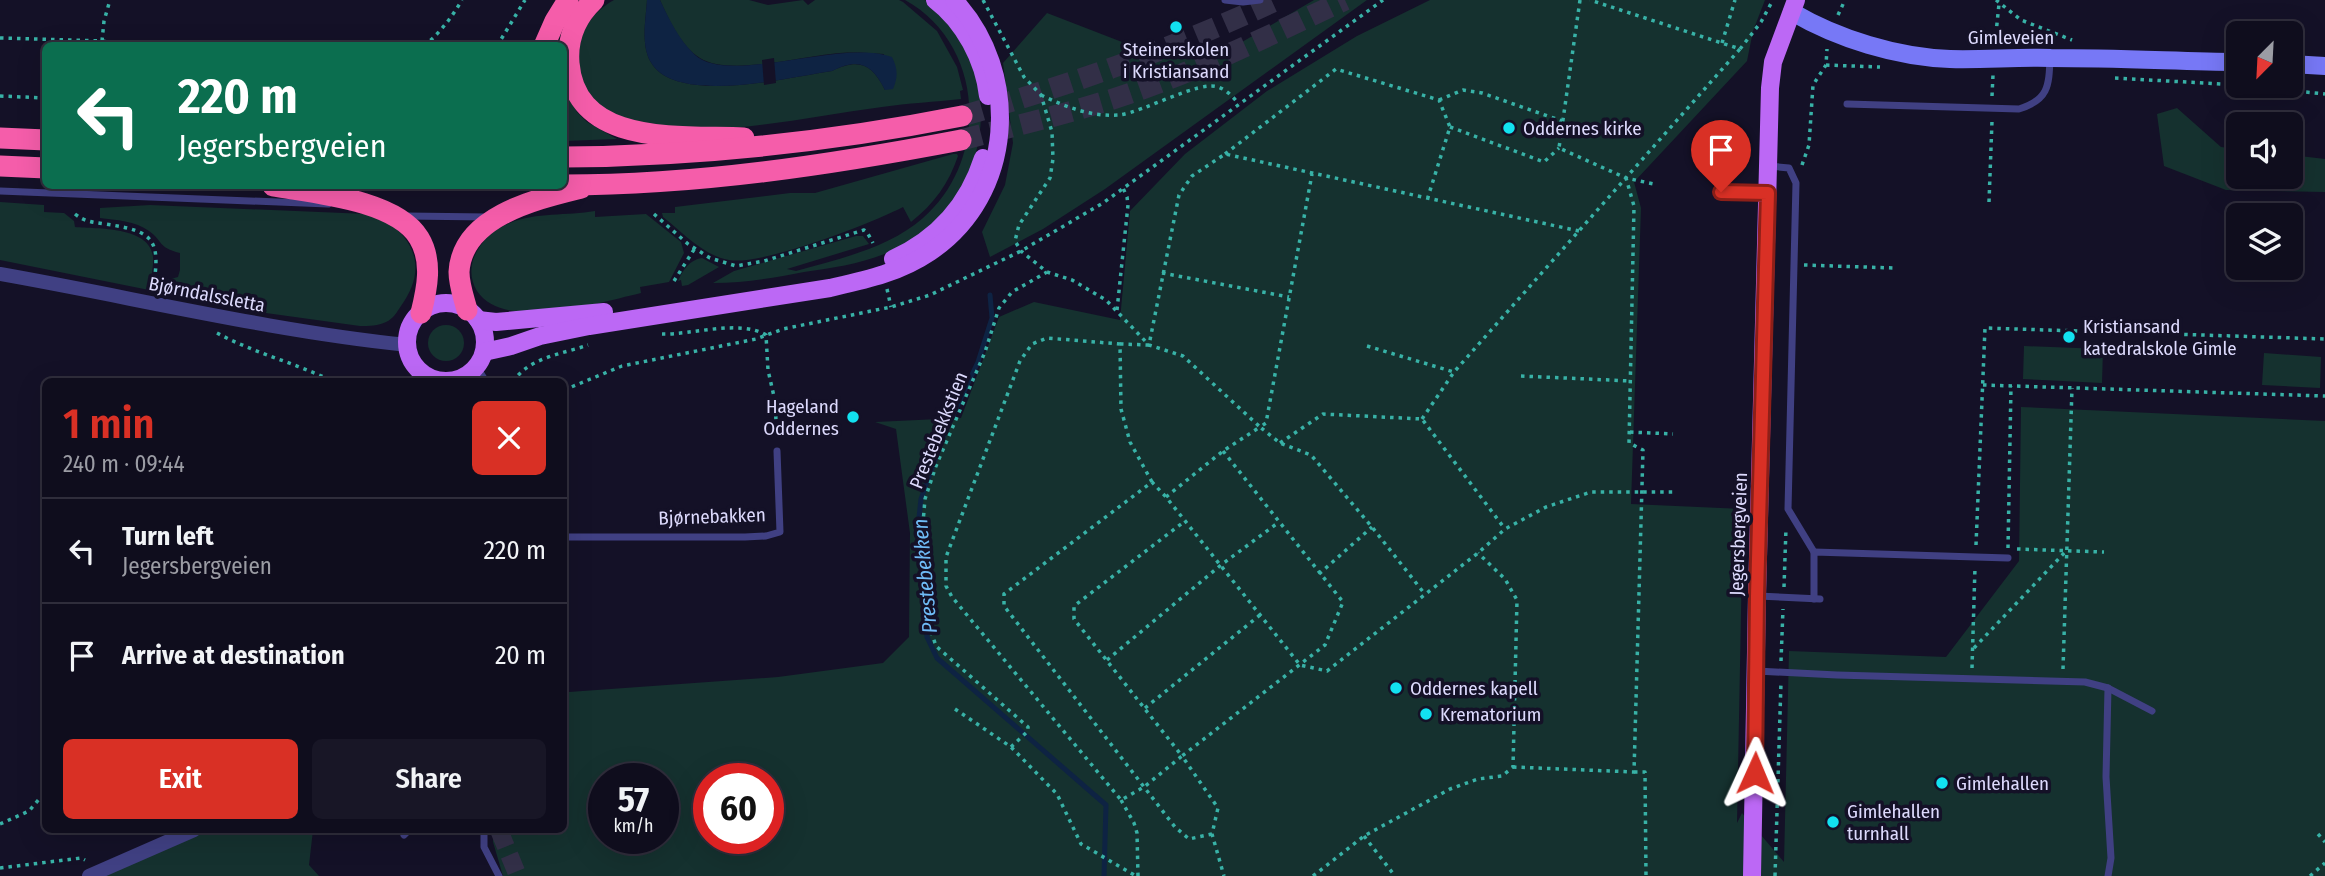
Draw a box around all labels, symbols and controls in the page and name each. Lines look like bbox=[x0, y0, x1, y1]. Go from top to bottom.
marker: Steinerskolen i Kristiansand bbox=[1168, 19, 1184, 35]
north arrow bbox=[2226, 21, 2303, 98]
map controls bbox=[2226, 21, 2303, 280]
street label: Gimleveien bbox=[1968, 26, 2054, 49]
place label: Steinerskolen i Kristiansand bbox=[1123, 38, 1229, 83]
text: 220 m bbox=[178, 67, 298, 126]
icon: left bbox=[63, 70, 154, 161]
button: sound bbox=[2226, 112, 2303, 189]
place label: Oddernes kirke bbox=[1523, 117, 1642, 140]
marker: Oddernes kirke bbox=[1501, 120, 1517, 136]
pin bbox=[1691, 120, 1751, 192]
text: Jegersbergveien bbox=[178, 127, 387, 165]
icon: arrive bbox=[1702, 131, 1740, 169]
button: layers bbox=[2226, 203, 2303, 280]
street label: Bjørndalssletta bbox=[147, 272, 267, 317]
place label: Kristiansand katedralskole Gimle bbox=[2083, 315, 2237, 360]
marker: Kristiansand katedralskole Gimle bbox=[2061, 329, 2077, 345]
street label: Prestebekkstien bbox=[905, 368, 972, 492]
place label: Hageland Oddernes bbox=[763, 395, 839, 440]
text: 1 min bbox=[63, 399, 154, 449]
button: close bbox=[472, 401, 546, 475]
marker: Hageland Oddernes bbox=[845, 409, 861, 425]
text: 240 m · 09:44 bbox=[63, 450, 185, 478]
street label: Jegersbergveien bbox=[1725, 472, 1752, 596]
street label: Bjørnebakken bbox=[658, 503, 766, 530]
water label: Prestebekken bbox=[907, 518, 943, 634]
text: Turn left bbox=[122, 521, 214, 552]
icon: left bbox=[63, 532, 101, 570]
text: 220 m bbox=[483, 535, 546, 566]
text: Jegersbergveien bbox=[122, 552, 272, 580]
icon: arrive bbox=[63, 637, 101, 675]
text: Arrive at destination bbox=[122, 640, 345, 671]
text: 20 m bbox=[495, 640, 546, 671]
place label: Oddernes kapell bbox=[1410, 677, 1538, 700]
marker: Oddernes kapell bbox=[1388, 680, 1404, 696]
place label: Krematorium bbox=[1440, 703, 1541, 726]
marker: Krematorium bbox=[1418, 706, 1434, 722]
position arrow bbox=[1718, 736, 1792, 810]
button: Exit bbox=[63, 739, 298, 819]
button: Share bbox=[312, 739, 546, 819]
speed limit sign: 60 bbox=[693, 763, 784, 854]
place label: Gimlehallen bbox=[1956, 772, 2049, 795]
marker: Gimlehallen bbox=[1934, 775, 1950, 791]
text: 57 bbox=[618, 778, 649, 820]
place label: Gimlehallen turnhall bbox=[1847, 800, 1940, 845]
marker: Gimlehallen turnhall bbox=[1825, 814, 1841, 830]
text: km/h bbox=[613, 815, 654, 837]

